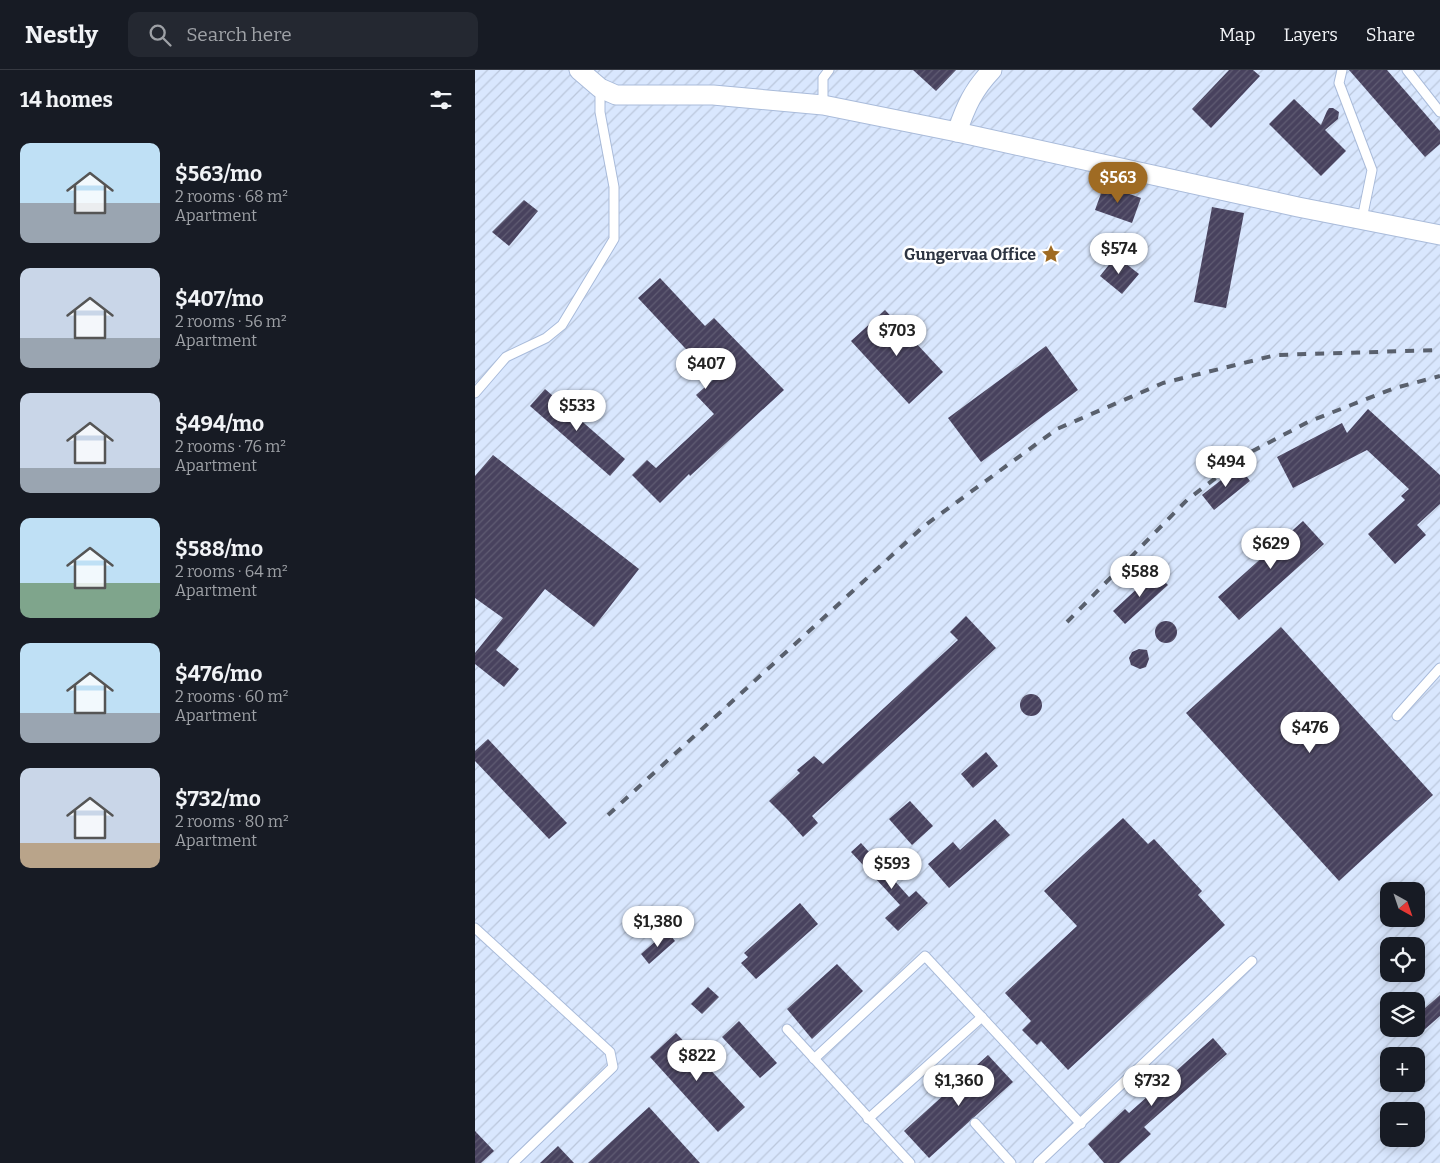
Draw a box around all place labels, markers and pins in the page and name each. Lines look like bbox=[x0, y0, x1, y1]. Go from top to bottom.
pin: $563 bbox=[1088, 162, 1148, 204]
pin: $574 bbox=[1089, 232, 1149, 275]
place icon: Gungervaa Office bbox=[1040, 243, 1062, 265]
place label: Gungervaa Office bbox=[904, 245, 1036, 264]
pin: $703 bbox=[867, 314, 927, 357]
pin: $407 bbox=[676, 348, 736, 390]
pin: $533 bbox=[547, 390, 607, 432]
pin: $494 bbox=[1196, 446, 1256, 488]
pin: $629 bbox=[1241, 528, 1301, 570]
pin: $588 bbox=[1110, 556, 1170, 598]
pin: $476 bbox=[1280, 712, 1340, 754]
pin: $593 bbox=[862, 848, 922, 890]
pin: $1,380 bbox=[617, 906, 699, 948]
pin: $822 bbox=[667, 1040, 727, 1082]
pin: $1,360 bbox=[918, 1064, 1000, 1107]
pin: $732 bbox=[1122, 1064, 1182, 1107]

